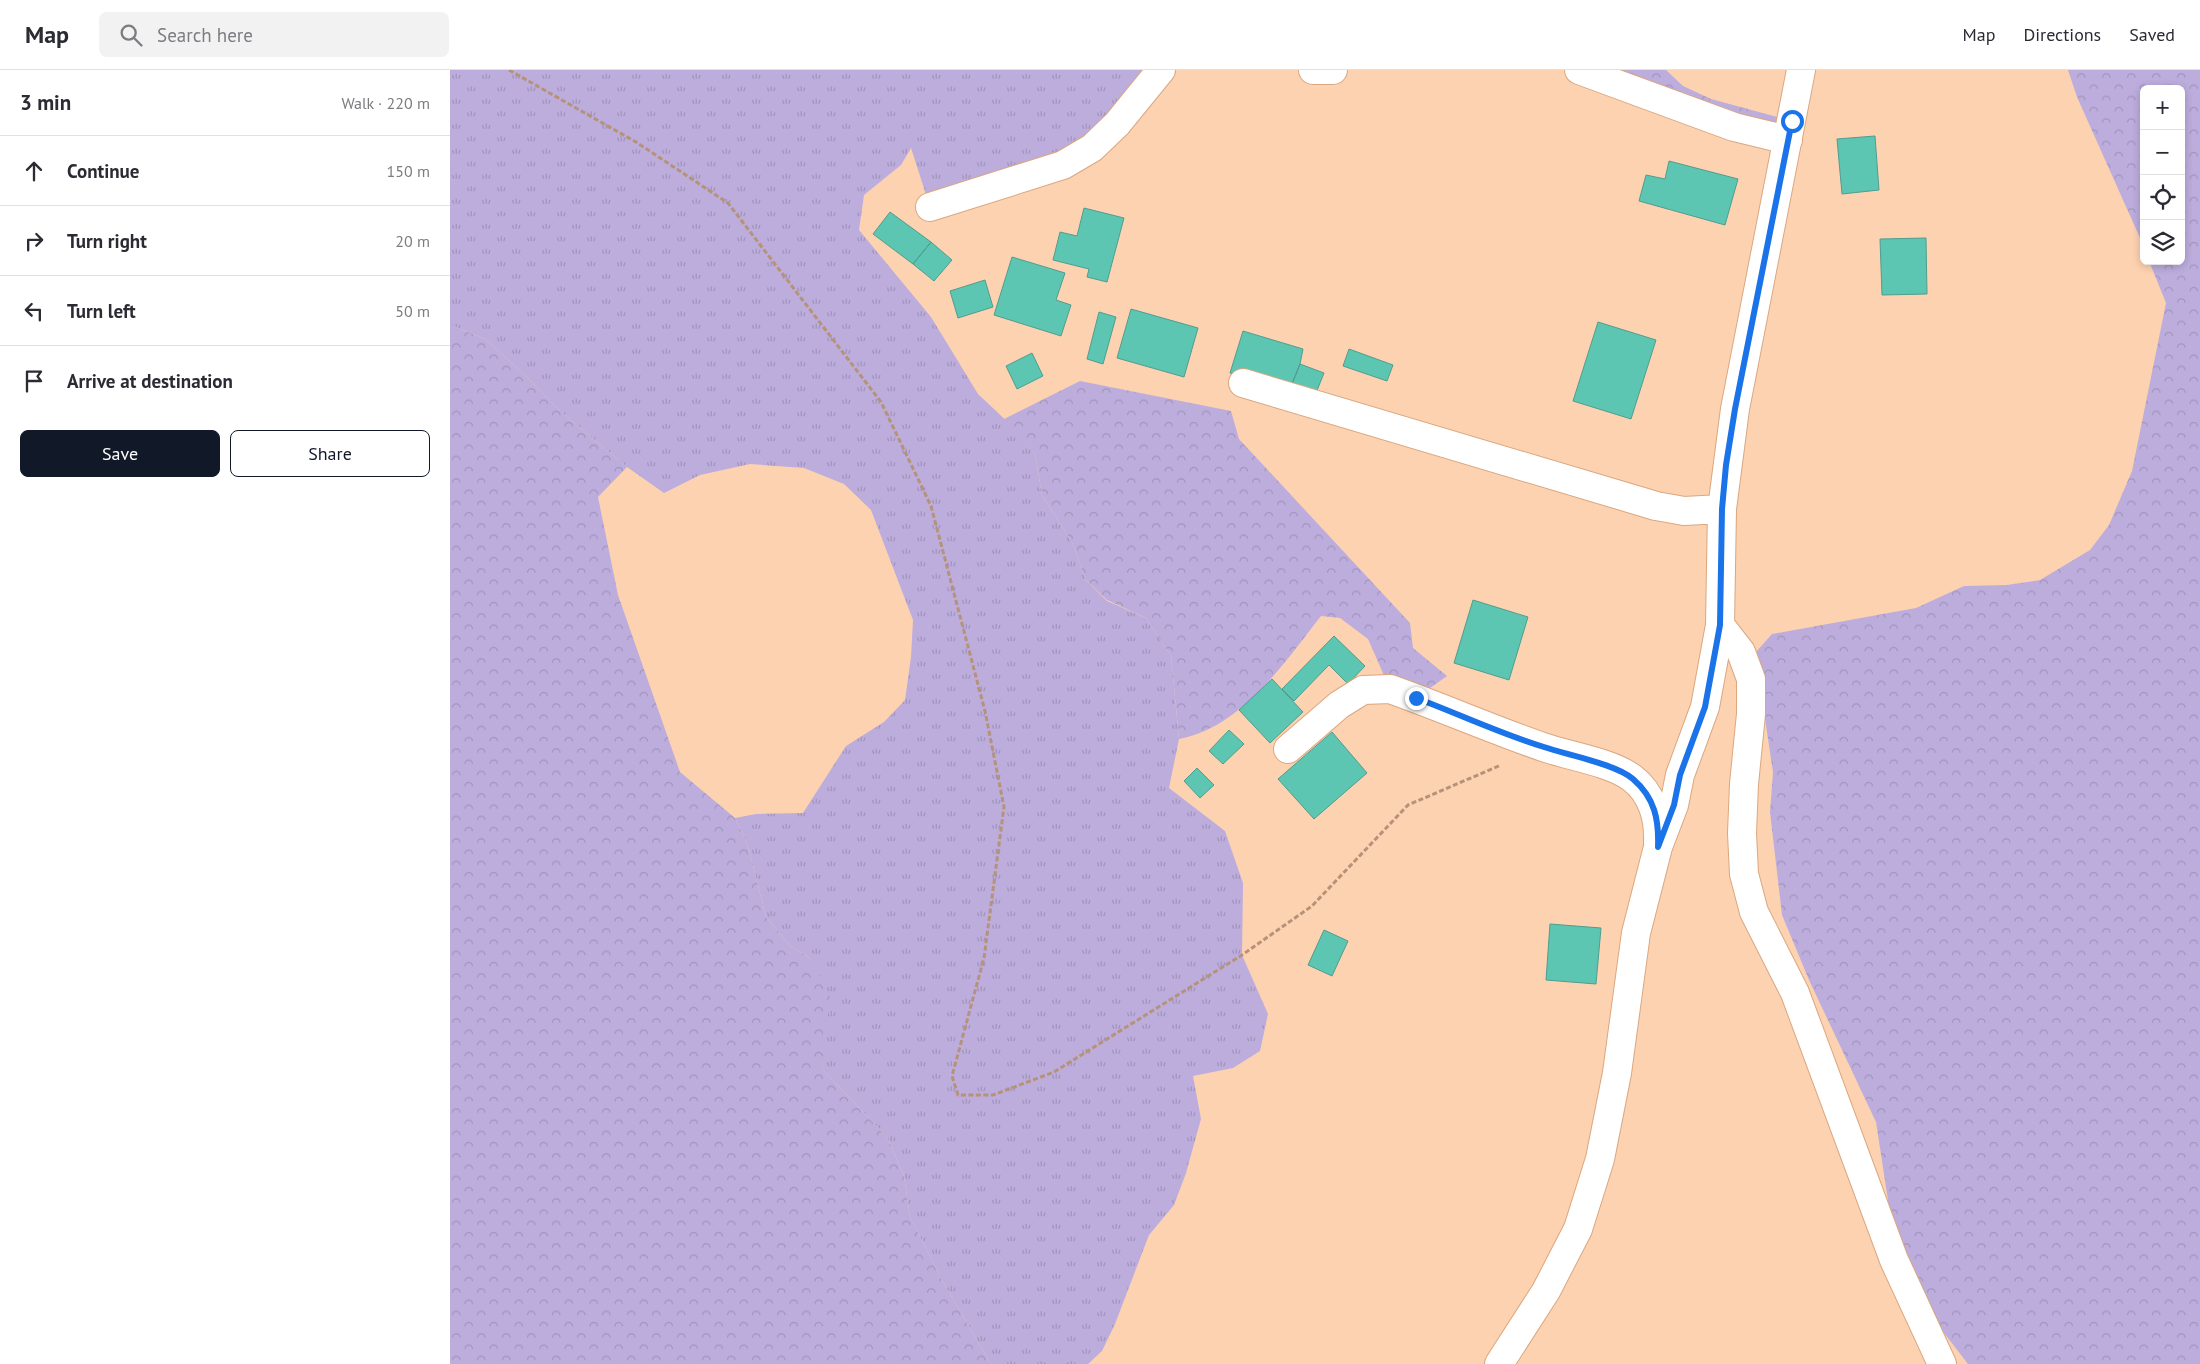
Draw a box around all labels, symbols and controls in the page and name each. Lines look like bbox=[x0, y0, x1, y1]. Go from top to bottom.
search box bbox=[99, 12, 449, 57]
text: Map bbox=[25, 19, 69, 50]
icon: search bbox=[117, 21, 145, 49]
text: Search here bbox=[157, 23, 253, 47]
text: Map bbox=[1963, 23, 1995, 46]
text: Directions bbox=[2023, 23, 2101, 46]
text: Saved bbox=[2129, 23, 2175, 46]
map controls bbox=[2140, 85, 2185, 265]
button: + bbox=[2140, 85, 2185, 130]
text: 3 min bbox=[20, 89, 71, 116]
text: Walk · 220 m bbox=[341, 93, 430, 113]
route start bbox=[1781, 110, 1804, 133]
button: − bbox=[2140, 130, 2185, 175]
icon: ahead bbox=[20, 157, 48, 185]
text: Continue bbox=[67, 159, 139, 183]
text: 150 m bbox=[387, 161, 430, 181]
button: locate bbox=[2140, 175, 2185, 220]
button: layers bbox=[2140, 220, 2185, 265]
icon: right bbox=[20, 227, 48, 255]
text: Turn right bbox=[67, 229, 147, 253]
text: 20 m bbox=[395, 231, 430, 251]
icon: left bbox=[20, 297, 48, 325]
text: Turn left bbox=[67, 299, 136, 323]
text: 50 m bbox=[395, 301, 430, 321]
icon: arrive bbox=[20, 367, 48, 395]
text: Arrive at destination bbox=[67, 369, 233, 393]
button: Save bbox=[20, 430, 220, 477]
button: Share bbox=[230, 430, 430, 477]
route end bbox=[1405, 687, 1428, 710]

